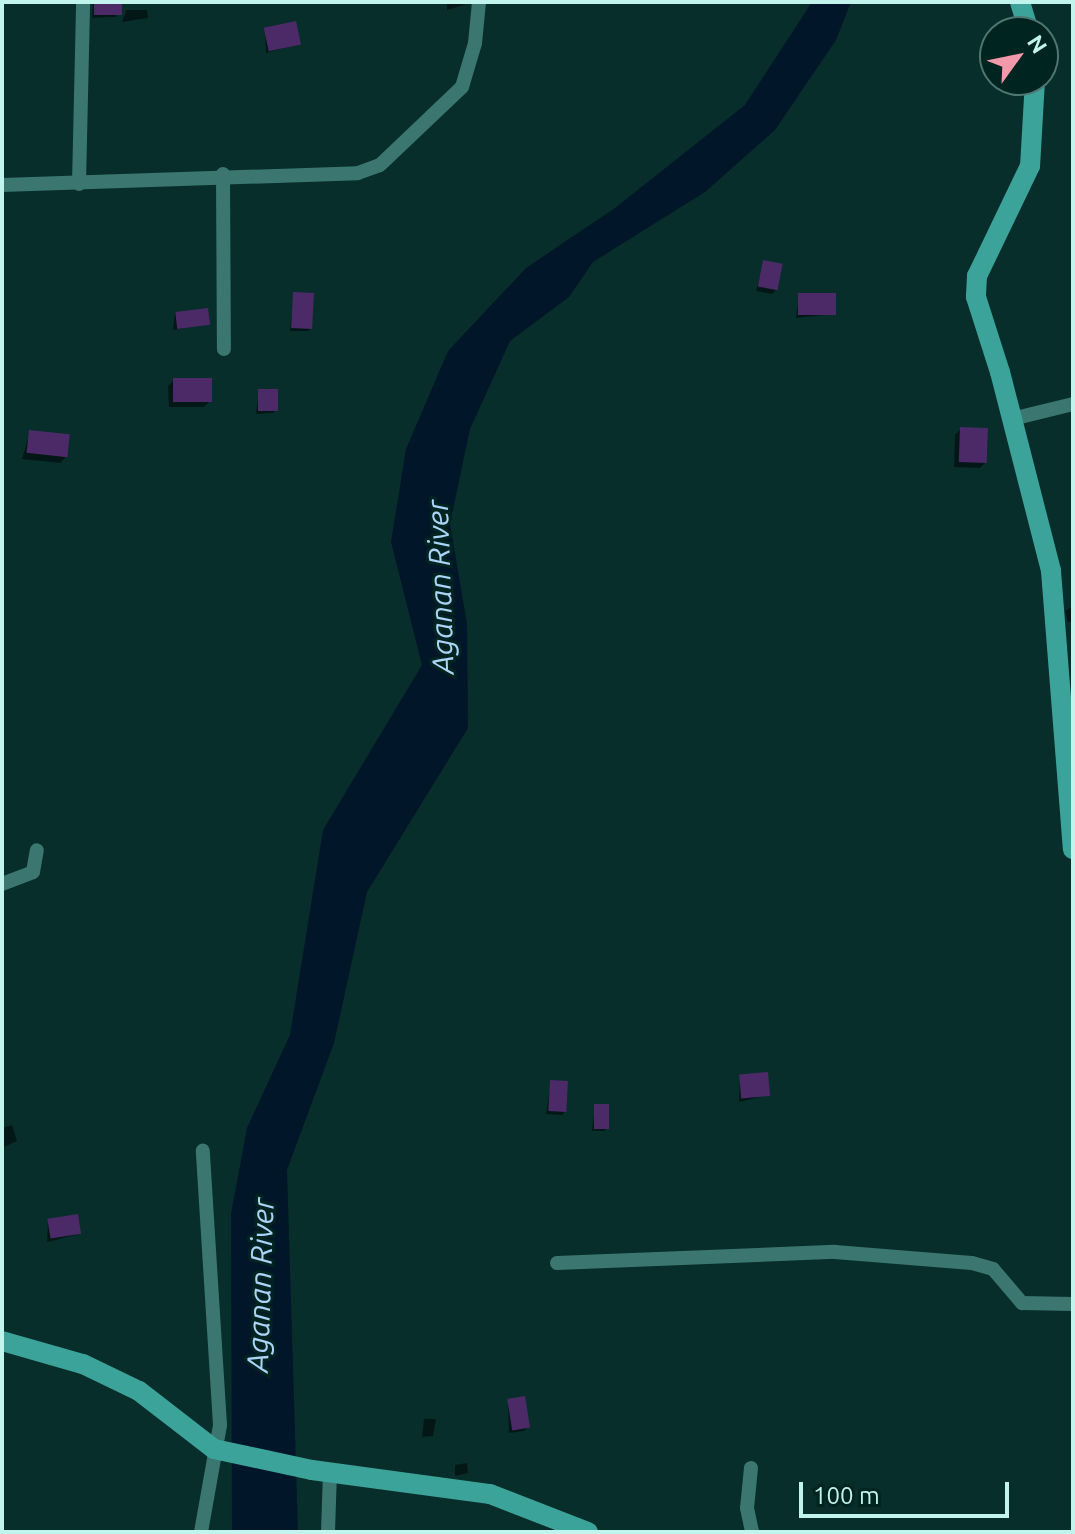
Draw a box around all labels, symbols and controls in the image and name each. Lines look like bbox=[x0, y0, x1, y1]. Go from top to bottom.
north arrow bbox=[979, 16, 1059, 96]
text: N bbox=[1023, 30, 1053, 57]
water label: Aganan River bbox=[419, 499, 461, 675]
water label: Aganan River bbox=[239, 1197, 281, 1373]
scale bar bbox=[803, 1466, 1013, 1516]
text: 100 m bbox=[813, 1482, 880, 1509]

